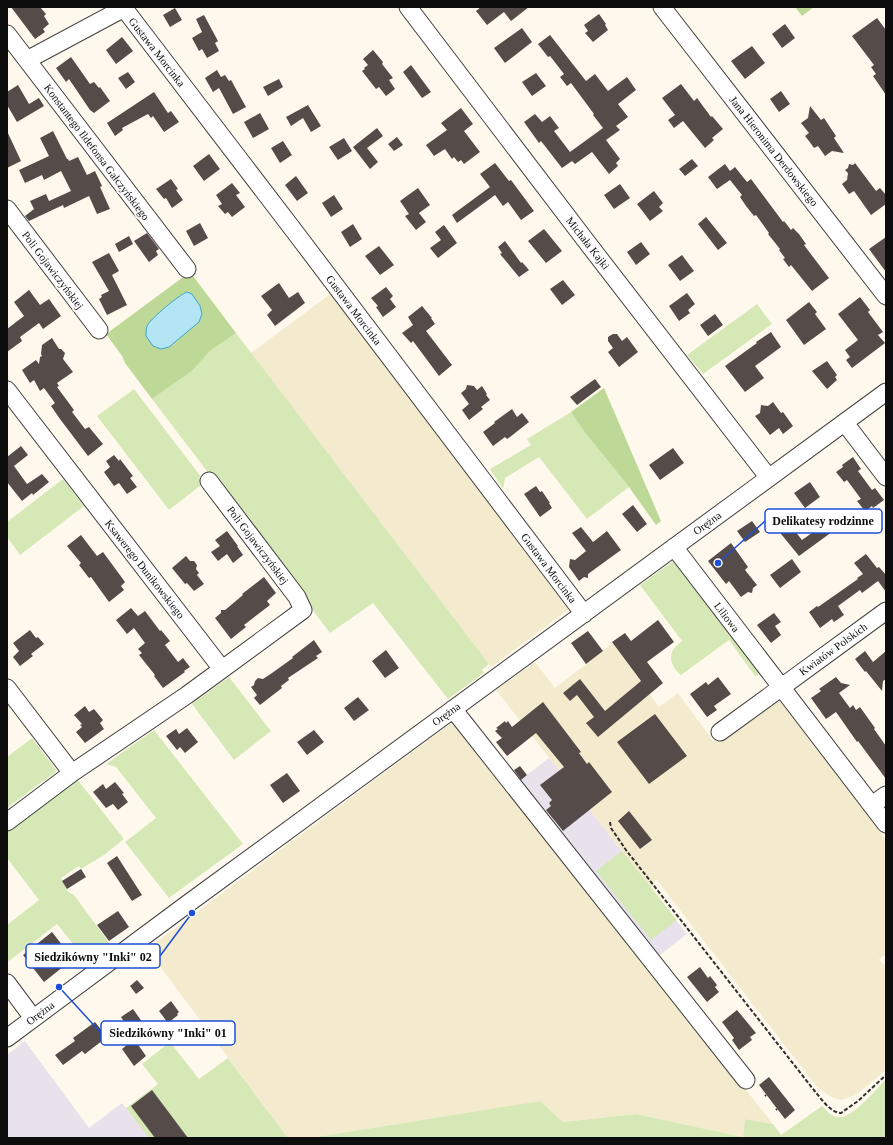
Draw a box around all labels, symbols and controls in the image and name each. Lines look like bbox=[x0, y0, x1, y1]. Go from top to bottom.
street label: Gustawa Morcinka bbox=[126, 15, 188, 89]
street label: Konstantego Ildefonsa Gałczyńskiego bbox=[42, 82, 152, 223]
street label: Jana Hieronima Derdowskiego bbox=[727, 94, 821, 209]
street label: Michała Kajki bbox=[564, 214, 612, 272]
street label: Poli Gojawiczyńskiej bbox=[20, 229, 86, 311]
street label: Gustawa Morcinka bbox=[324, 273, 384, 347]
street label: Poli Gojawiczyńskiej bbox=[225, 504, 291, 586]
street label: Orężna bbox=[691, 509, 723, 537]
callout: Delikatesy rodzinne bbox=[765, 509, 882, 533]
text: Delikatesy rodzinne bbox=[772, 514, 874, 528]
street label: Ksawerego Dunikowskiego bbox=[103, 517, 188, 621]
street label: Gustawa Morcinka bbox=[519, 531, 579, 605]
street label: Liliowa bbox=[712, 600, 742, 634]
street label: Kwiatów Polskich bbox=[797, 620, 870, 678]
street label: Orężna bbox=[430, 700, 462, 728]
callout: Siedzikówny "Inki" 02 bbox=[26, 944, 160, 968]
text: Siedzikówny "Inki" 02 bbox=[34, 950, 152, 964]
street label: Orężna bbox=[24, 999, 56, 1027]
callout: Siedzikówny "Inki" 01 bbox=[101, 1021, 235, 1045]
text: Siedzikówny "Inki" 01 bbox=[109, 1026, 227, 1040]

